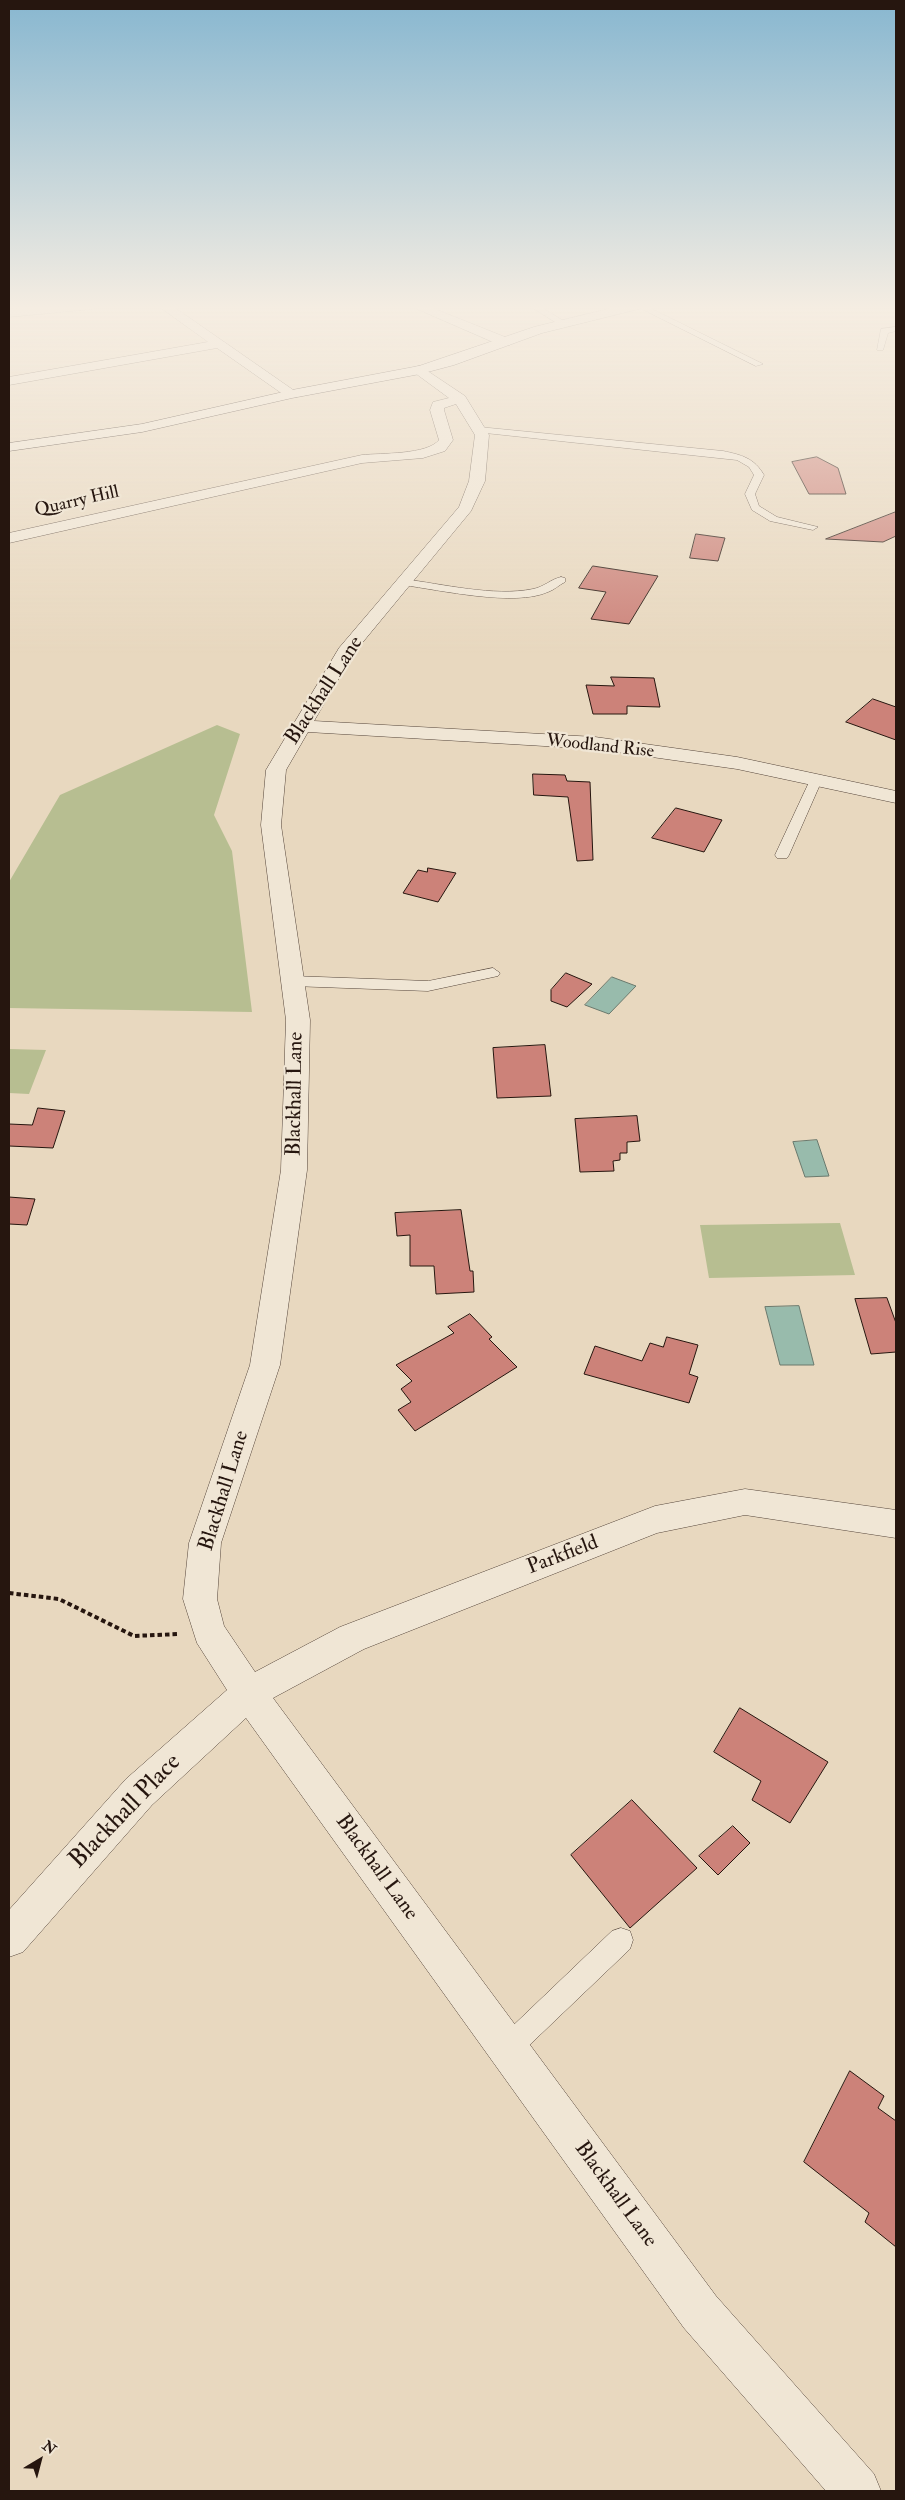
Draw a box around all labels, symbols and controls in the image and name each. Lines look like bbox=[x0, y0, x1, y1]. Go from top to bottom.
street label: Quarry Hill bbox=[33, 482, 121, 522]
street label: Blackhall Lane bbox=[281, 632, 369, 750]
street label: Woodland Rise bbox=[545, 731, 655, 763]
street label: Blackhall Lane bbox=[282, 1032, 310, 1156]
street label: Blackhall Lane bbox=[195, 1428, 255, 1554]
street label: Parkfield bbox=[524, 1531, 602, 1581]
street label: Blackhall Place bbox=[64, 1748, 188, 1876]
street label: Blackhall Lane bbox=[329, 1810, 423, 1926]
street label: Blackhall Lane bbox=[568, 2137, 662, 2253]
north arrow bbox=[15, 2435, 65, 2485]
text: N bbox=[39, 2437, 59, 2458]

